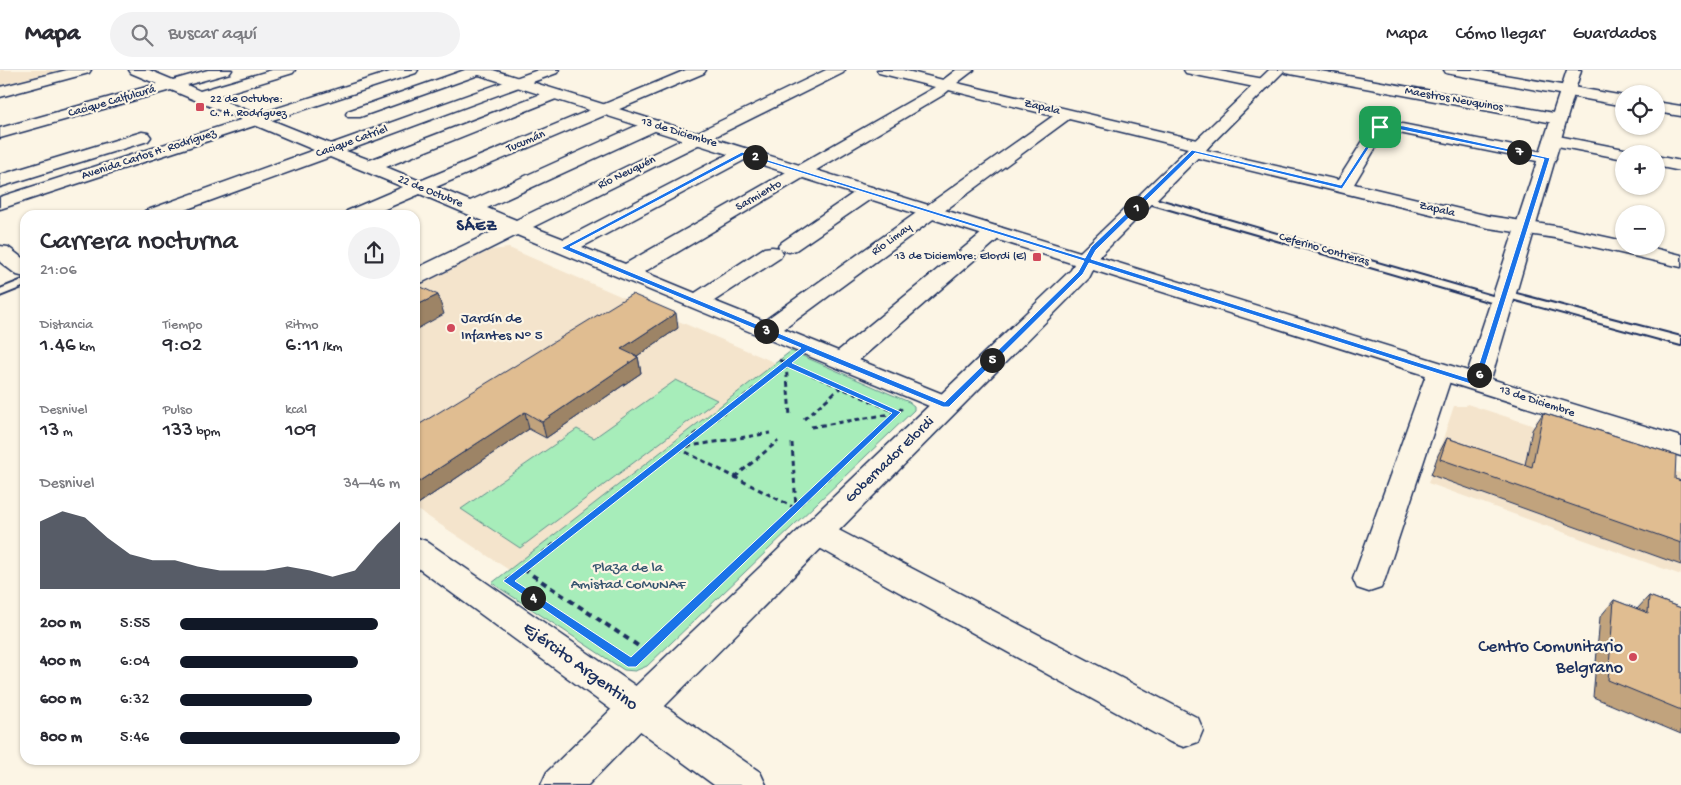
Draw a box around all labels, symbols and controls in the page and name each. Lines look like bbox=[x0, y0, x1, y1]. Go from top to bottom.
search box bbox=[110, 12, 460, 57]
text: Mapa bbox=[25, 20, 80, 49]
icon: search bbox=[128, 21, 156, 49]
text: Buscar aquí bbox=[168, 23, 257, 46]
text: Mapa bbox=[1386, 24, 1427, 45]
text: Cómo llegar bbox=[1455, 24, 1545, 45]
text: Guardados bbox=[1573, 24, 1656, 45]
street label: Cacique Calfulcurá bbox=[67, 83, 158, 121]
street label: Maestros Neuquinos bbox=[1404, 84, 1505, 116]
map controls bbox=[1615, 85, 1665, 255]
button: locate bbox=[1615, 85, 1665, 135]
place label: 22 de Octubre: C. H. Rodríguez bbox=[210, 93, 288, 121]
street label: Zapala bbox=[1023, 97, 1062, 119]
marker: 22 de Octubre: C. H. Rodríguez bbox=[194, 101, 206, 113]
pin bbox=[1359, 106, 1401, 148]
icon: arrive bbox=[1366, 113, 1394, 141]
street label: 13 de Diciembre bbox=[638, 115, 719, 151]
street label: Cacique Catriel bbox=[314, 122, 390, 161]
street label: Avenida Carlos H. Rodríguez bbox=[80, 126, 219, 183]
street label: Tucumán bbox=[504, 127, 548, 157]
pin: 7 bbox=[1506, 140, 1532, 164]
pin: 2 bbox=[742, 144, 768, 170]
text: 7 bbox=[1516, 144, 1523, 161]
button: + bbox=[1615, 145, 1665, 195]
text: 2 bbox=[752, 149, 759, 166]
street label: Río Neuquén bbox=[596, 153, 658, 193]
street label: 22 de Octubre bbox=[395, 173, 465, 212]
street label: Sarmiento bbox=[734, 177, 784, 215]
pin: 1 bbox=[1124, 196, 1148, 220]
street label: Zapala bbox=[1418, 199, 1457, 221]
text: 1 bbox=[1134, 200, 1139, 217]
button: − bbox=[1615, 205, 1665, 255]
district label: SÁEZ bbox=[456, 216, 498, 237]
street label: Río Limay bbox=[869, 221, 915, 259]
text: Carrera nocturna bbox=[40, 226, 238, 259]
button: share bbox=[348, 227, 400, 279]
street label: Ceferino Contreras bbox=[1277, 230, 1371, 270]
place label: 13 de Diciembre: Elordi (E) bbox=[893, 250, 1027, 264]
marker: 13 de Diciembre: Elordi (E) bbox=[1031, 251, 1043, 263]
text: 21:06 bbox=[40, 262, 77, 281]
place label: Jardín de Infantes N° 5 bbox=[461, 310, 543, 345]
text: Distancia bbox=[40, 317, 93, 334]
text: Tiempo bbox=[163, 317, 202, 334]
text: Ritmo bbox=[285, 317, 319, 334]
pin: 3 bbox=[754, 318, 778, 344]
marker: Jardín de Infantes N° 5 bbox=[445, 322, 457, 334]
text: 3 bbox=[763, 323, 770, 340]
text: 1.46 bbox=[40, 334, 76, 359]
text: 9:02 bbox=[163, 334, 202, 359]
text: 6:11 bbox=[285, 334, 320, 359]
text: km bbox=[76, 339, 95, 356]
text: /km bbox=[320, 339, 342, 356]
pin: 5 bbox=[980, 348, 1004, 372]
text: 5 bbox=[989, 352, 996, 369]
pin: 6 bbox=[1466, 362, 1492, 388]
text: 6 bbox=[1476, 367, 1483, 384]
street label: 13 de Diciembre bbox=[1497, 383, 1577, 421]
text: Desnivel bbox=[40, 402, 88, 419]
text: Pulso bbox=[163, 402, 192, 419]
text: kcal bbox=[285, 402, 307, 419]
street label: Gobernador Elordi bbox=[842, 413, 938, 507]
text: 13 bbox=[40, 419, 59, 444]
text: 133 bbox=[163, 419, 193, 444]
text: 109 bbox=[285, 419, 316, 444]
text: m bbox=[59, 424, 73, 441]
text: bpm bbox=[193, 424, 220, 441]
text: Desnivel bbox=[40, 475, 94, 494]
text: 34–46 m bbox=[343, 475, 400, 494]
park label: Plaza de la Amistad CoMuNAF bbox=[571, 559, 687, 594]
pin: 4 bbox=[520, 586, 546, 610]
text: 4 bbox=[530, 590, 537, 607]
text: 200 m bbox=[40, 615, 81, 634]
text: 5:55 bbox=[120, 615, 150, 634]
street label: Ejército Argentino bbox=[518, 618, 642, 716]
place label: Centro Comunitario Belgrano bbox=[1478, 637, 1623, 679]
marker: Centro Comunitario Belgrano bbox=[1627, 651, 1639, 663]
text: 400 m bbox=[40, 653, 81, 672]
text: 6:04 bbox=[120, 653, 150, 672]
text: 600 m bbox=[40, 691, 81, 710]
text: 6:32 bbox=[120, 691, 149, 710]
text: 800 m bbox=[40, 729, 82, 748]
text: 5:46 bbox=[120, 729, 149, 748]

